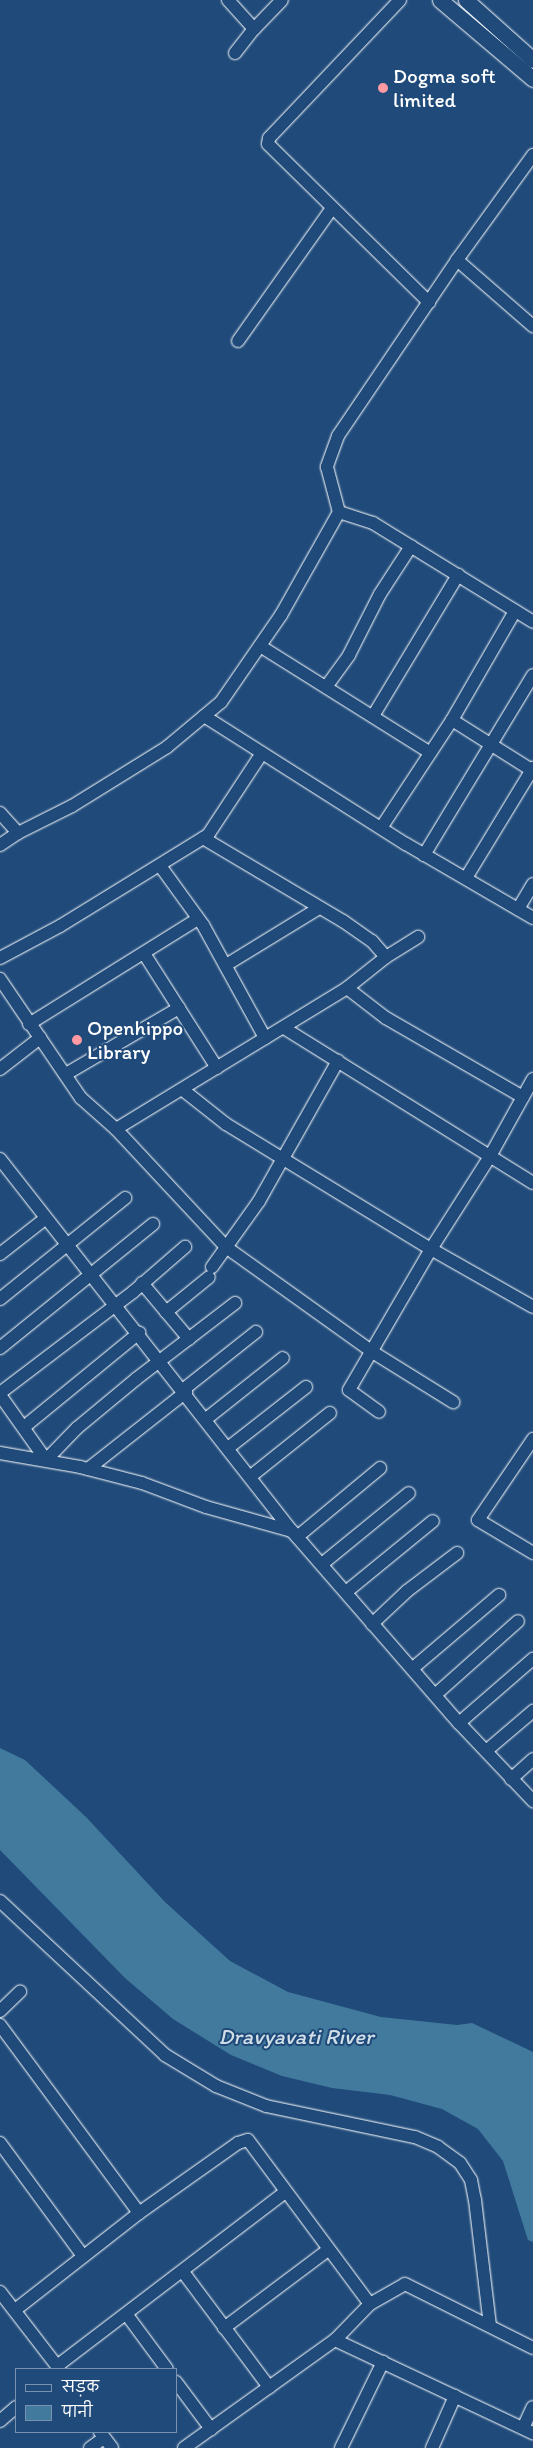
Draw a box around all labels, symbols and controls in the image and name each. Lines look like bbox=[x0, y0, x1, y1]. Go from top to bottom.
place label: Dogma soft limited bbox=[393, 63, 496, 113]
marker: Dogma soft limited bbox=[377, 82, 389, 94]
place label: Openhippo Library bbox=[87, 1015, 183, 1065]
marker: Openhippo Library bbox=[71, 1034, 83, 1046]
water label: Dravyavati River bbox=[219, 2024, 373, 2050]
legend bbox=[15, 2368, 178, 2433]
text: सड़क bbox=[62, 2378, 99, 2396]
text: पानी bbox=[62, 2403, 93, 2421]

